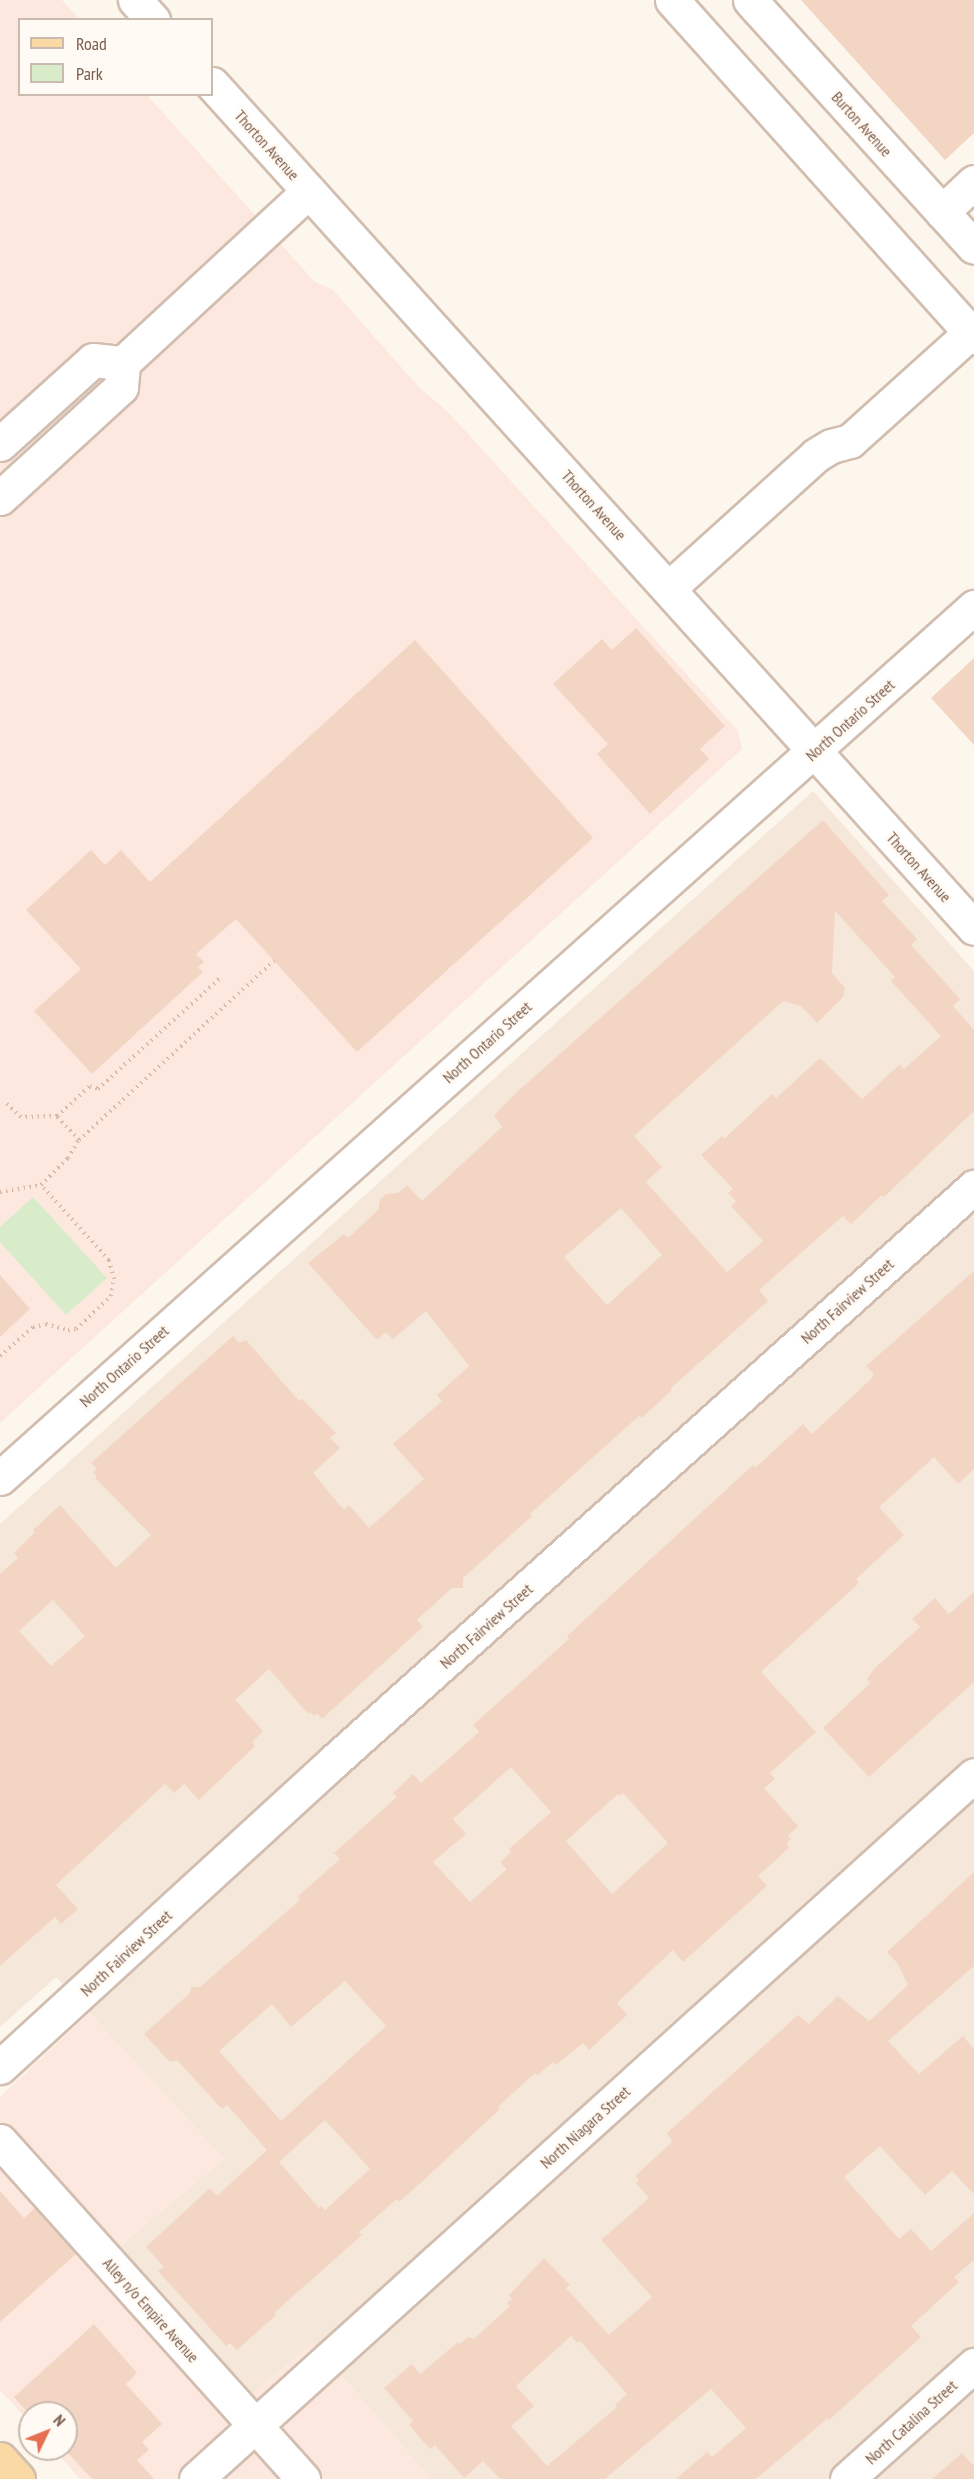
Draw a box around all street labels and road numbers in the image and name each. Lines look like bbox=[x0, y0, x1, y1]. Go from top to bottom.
street label: Burton Avenue bbox=[828, 87, 896, 161]
street label: Thorton Avenue bbox=[230, 106, 304, 184]
street label: Thorton Avenue bbox=[557, 466, 631, 544]
street label: North Ontario Street bbox=[802, 675, 898, 765]
street label: Thorton Avenue bbox=[882, 828, 956, 906]
street label: North Ontario Street bbox=[439, 997, 535, 1087]
street label: North Fairview Street bbox=[797, 1254, 897, 1348]
street label: North Ontario Street bbox=[76, 1321, 172, 1411]
street label: North Fairview Street bbox=[436, 1579, 536, 1673]
street label: North Fairview Street bbox=[76, 1906, 176, 2000]
street label: North Niagara Street bbox=[536, 2082, 634, 2172]
street label: Alley n/o Empire Avenue bbox=[99, 2253, 203, 2367]
street label: North Catalina Street bbox=[861, 2376, 961, 2468]

